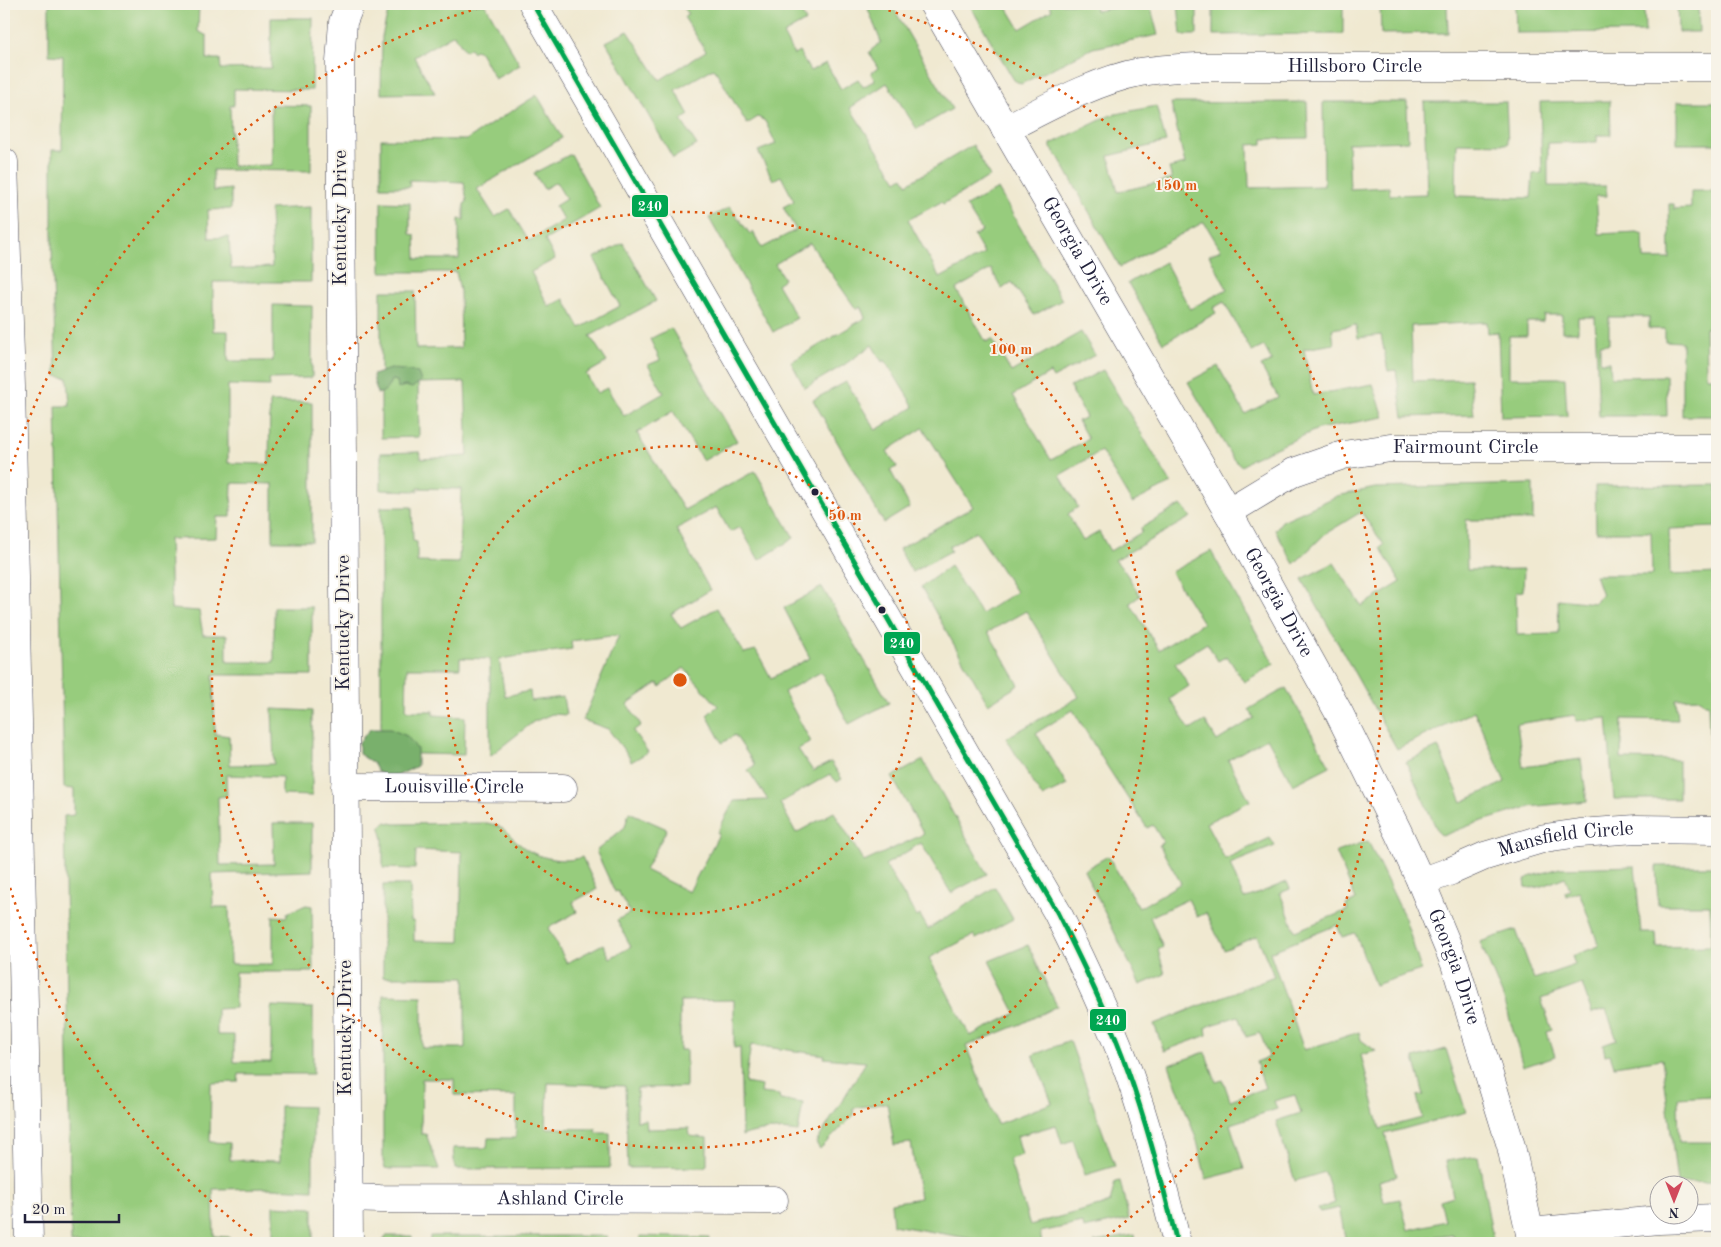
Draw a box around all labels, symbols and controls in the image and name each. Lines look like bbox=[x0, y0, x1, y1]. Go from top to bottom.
street label: Hillsboro Circle bbox=[1287, 57, 1422, 77]
street label: Kentucky Drive bbox=[331, 150, 351, 286]
text: 150 m bbox=[1155, 179, 1197, 194]
line badge: 240 bbox=[631, 194, 669, 218]
street label: Georgia Drive bbox=[1037, 194, 1116, 309]
text: 240 bbox=[638, 200, 662, 214]
text: 100 m bbox=[990, 343, 1032, 358]
street label: Fairmount Circle bbox=[1392, 438, 1538, 458]
unlabelled marker bbox=[810, 487, 820, 497]
text: 50 m bbox=[828, 509, 862, 524]
street label: Georgia Drive bbox=[1240, 545, 1316, 661]
street label: Kentucky Drive bbox=[334, 555, 354, 691]
unlabelled marker bbox=[877, 605, 887, 615]
line badge: 240 bbox=[883, 631, 921, 655]
text: 240 bbox=[890, 637, 914, 651]
centre of rings bbox=[671, 671, 689, 689]
street label: Louisville Circle bbox=[384, 777, 524, 798]
street label: Mansfield Circle bbox=[1496, 819, 1634, 862]
street label: Georgia Drive bbox=[1423, 906, 1483, 1027]
street label: Kentucky Drive bbox=[336, 960, 356, 1096]
line badge: 240 bbox=[1089, 1008, 1127, 1032]
text: 240 bbox=[1096, 1014, 1120, 1028]
north arrow bbox=[1648, 1174, 1698, 1224]
street label: Ashland Circle bbox=[496, 1189, 624, 1210]
scale bar bbox=[25, 1192, 119, 1224]
text: 20 m bbox=[32, 1203, 66, 1218]
text: N bbox=[1668, 1205, 1679, 1219]

